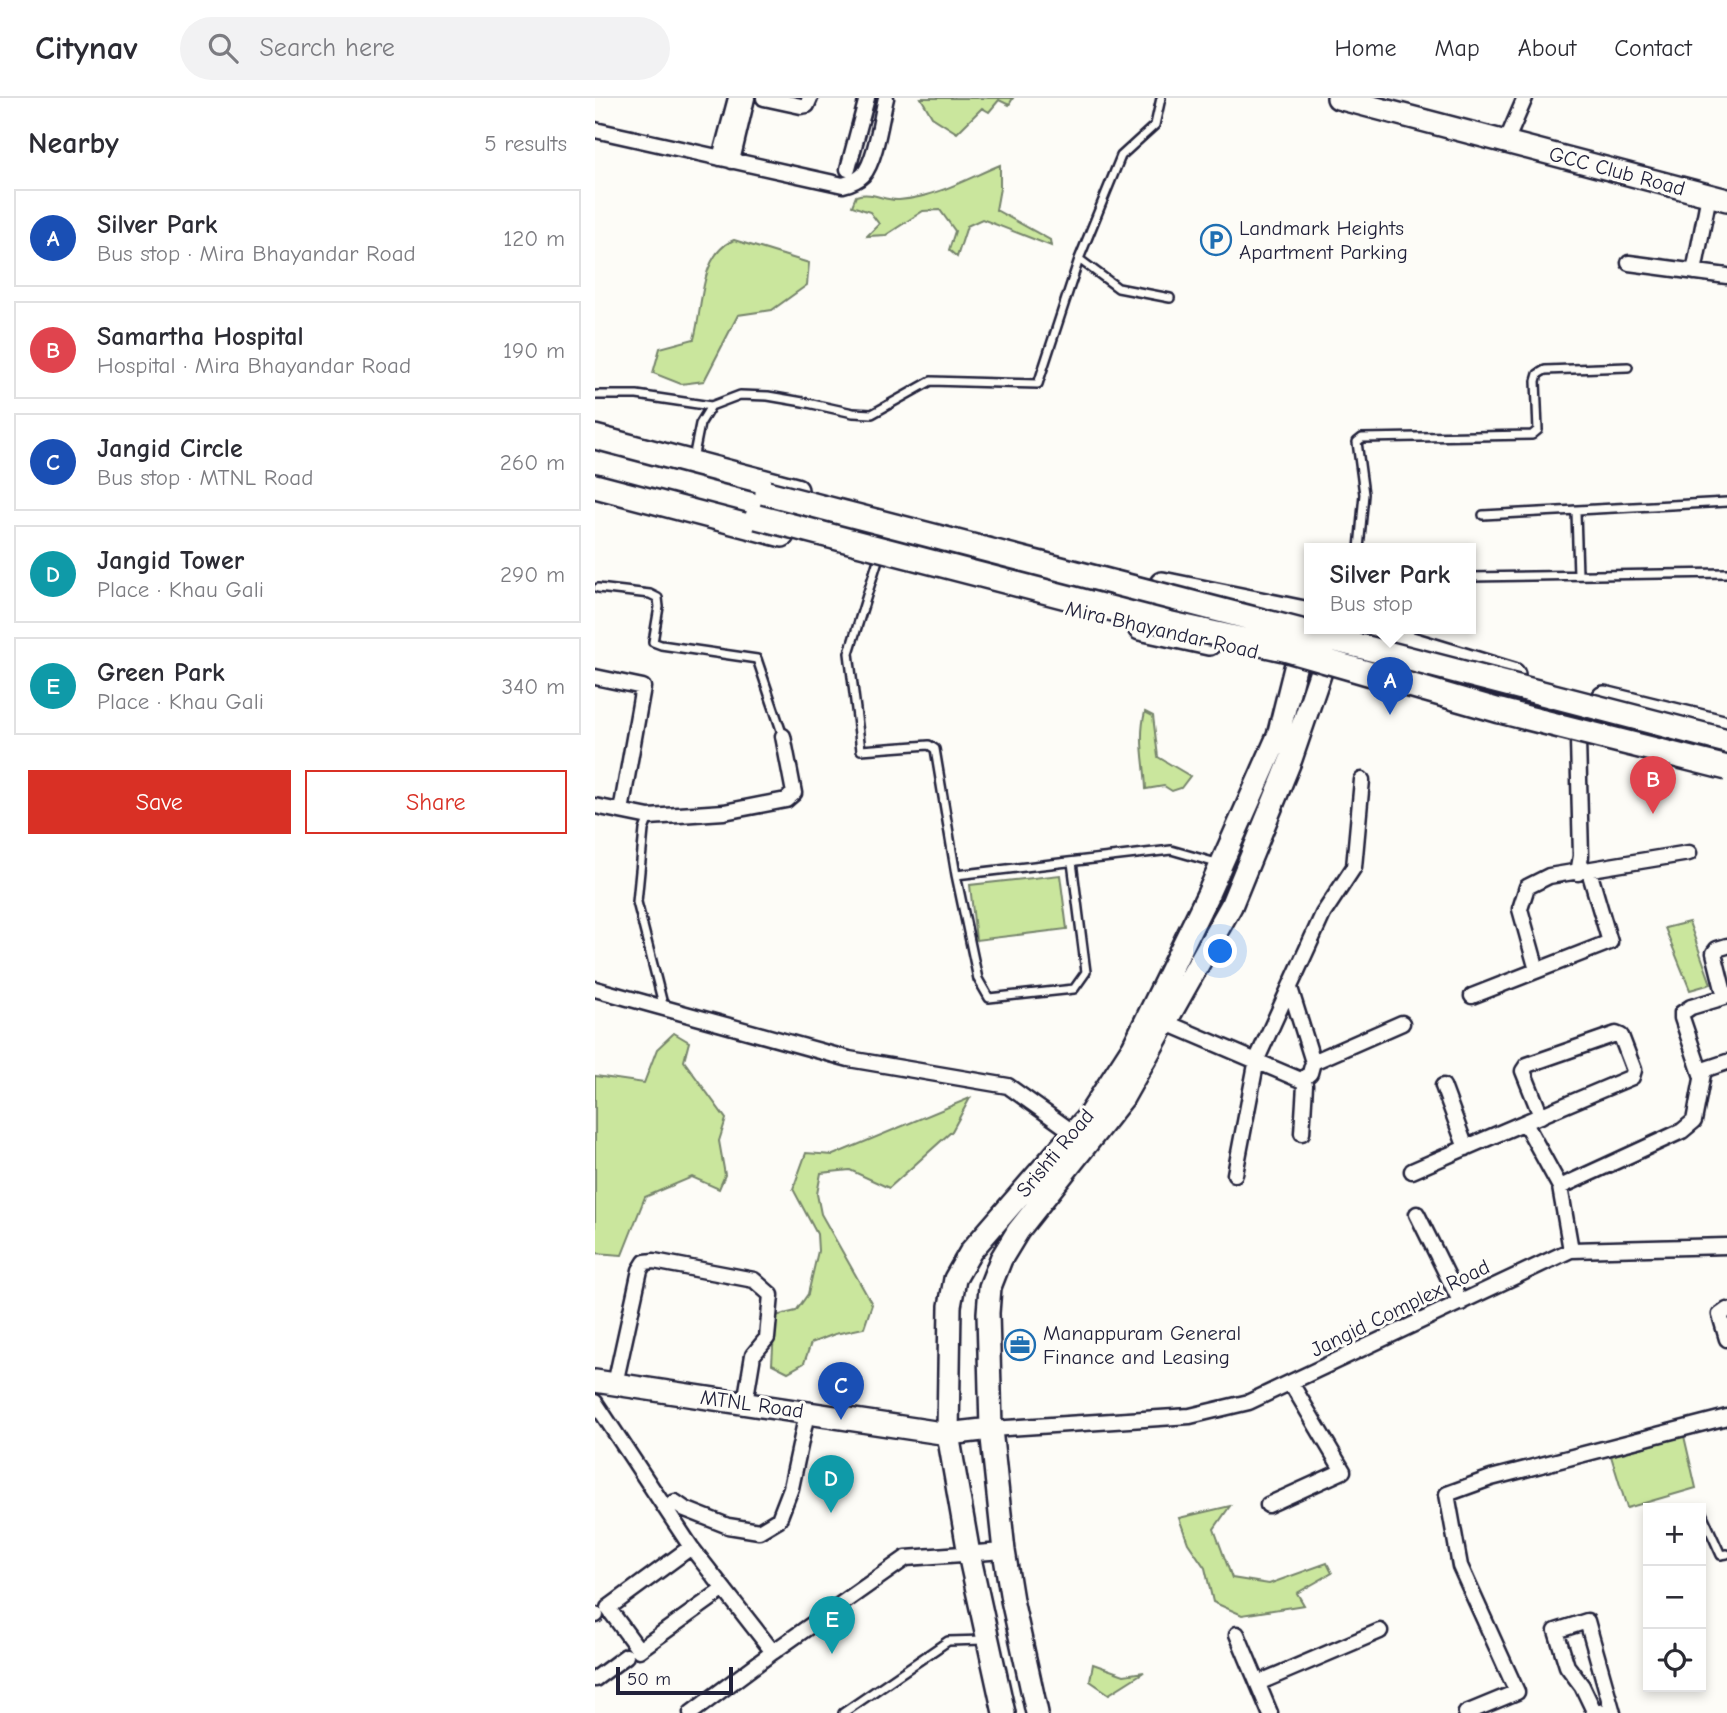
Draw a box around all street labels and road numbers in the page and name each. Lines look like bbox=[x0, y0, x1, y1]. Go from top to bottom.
street label: GCC Club Road bbox=[1546, 141, 1688, 201]
street label: Mira Bhayandar Road bbox=[1063, 596, 1261, 664]
street label: Srishti Road bbox=[1011, 1104, 1099, 1202]
street label: Jangid Complex Road bbox=[1307, 1254, 1493, 1362]
street label: MTNL Road bbox=[699, 1385, 805, 1423]

